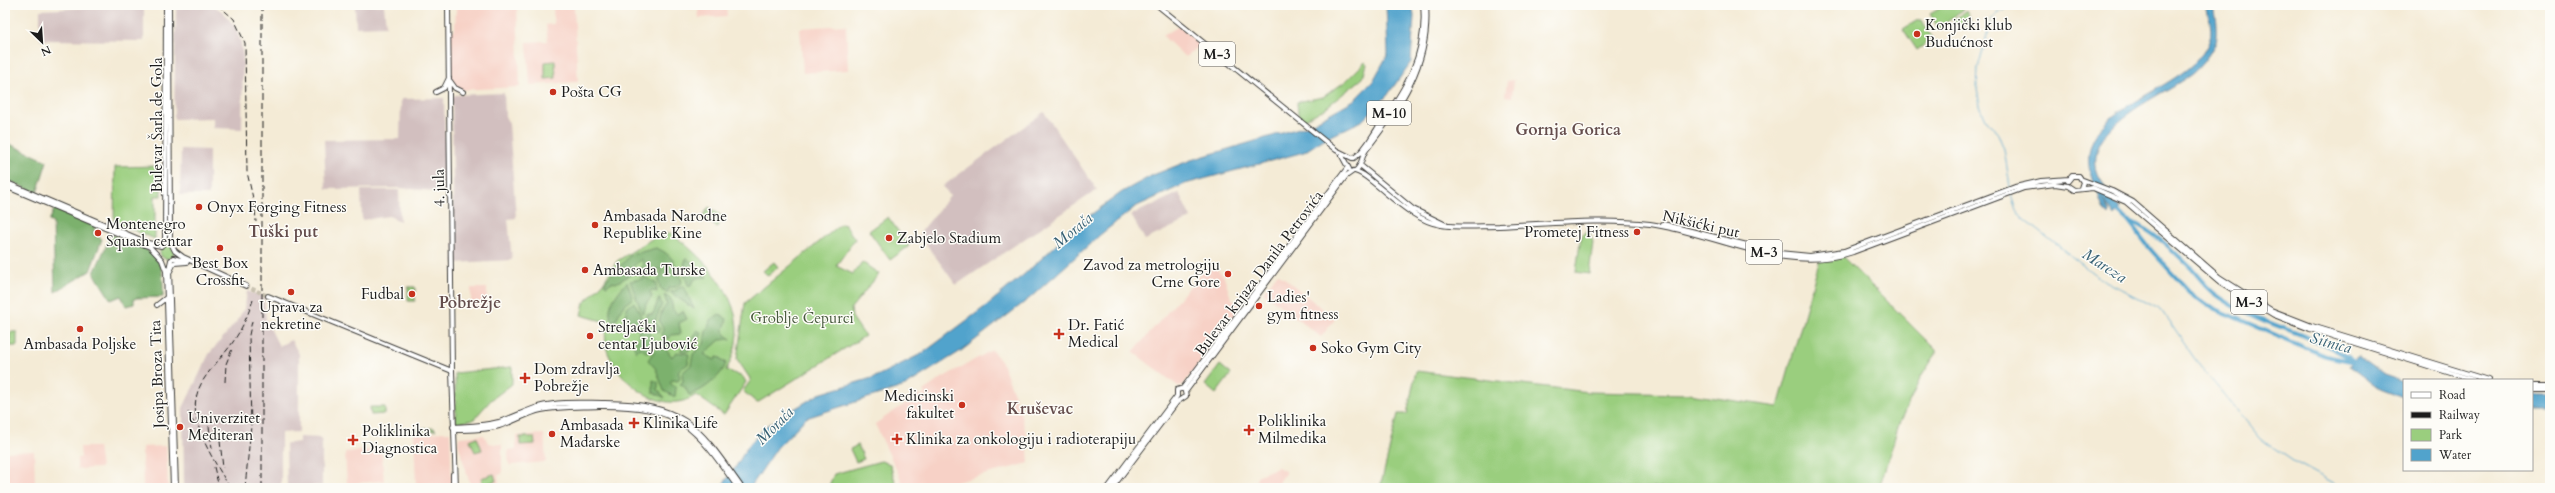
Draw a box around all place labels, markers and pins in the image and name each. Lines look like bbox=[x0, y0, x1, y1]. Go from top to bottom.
place label: Konjički klub Budućnost bbox=[1925, 15, 2012, 52]
marker: Konjički klub Budućnost bbox=[1912, 29, 1922, 39]
place label: Pošta CG bbox=[561, 82, 622, 102]
marker: Pošta CG bbox=[548, 87, 558, 97]
place label: Onyx Forging Fitness bbox=[207, 197, 346, 217]
marker: Onyx Forging Fitness bbox=[194, 202, 204, 212]
place label: Ambasada Narodne Republike Kine bbox=[603, 206, 727, 243]
place label: Montenegro Squash centar bbox=[106, 214, 193, 251]
marker: Ambasada Narodne Republike Kine bbox=[590, 220, 600, 230]
place label: Prometej Fitness bbox=[1524, 222, 1629, 242]
marker: Prometej Fitness bbox=[1632, 227, 1642, 237]
marker: Montenegro Squash centar bbox=[93, 228, 103, 238]
place label: Zabjelo Stadium bbox=[897, 228, 1001, 248]
marker: Zabjelo Stadium bbox=[884, 233, 894, 243]
marker: Best Box Crossfit bbox=[215, 243, 225, 253]
place label: Best Box Crossfit bbox=[192, 253, 249, 290]
place label: Zavod za metrologiju Crne Gore bbox=[1083, 255, 1220, 292]
place label: Ambasada Turske bbox=[593, 260, 706, 280]
marker: Ambasada Turske bbox=[580, 265, 590, 275]
marker: Zavod za metrologiju Crne Gore bbox=[1223, 269, 1233, 279]
place label: Fudbal bbox=[361, 284, 404, 304]
marker: Uprava za nekretine bbox=[286, 287, 296, 297]
place label: Ladies' gym fitness bbox=[1267, 287, 1339, 324]
marker: Fudbal bbox=[407, 289, 417, 299]
place label: Uprava za nekretine bbox=[259, 297, 323, 334]
marker: Ladies' gym fitness bbox=[1254, 301, 1264, 311]
place label: Dr. Fatić Medical bbox=[1068, 315, 1124, 352]
place label: Streljački centar Ljubović bbox=[598, 317, 697, 354]
marker: Ambasada Poljske bbox=[75, 324, 85, 334]
marker: Dr. Fatić Medical bbox=[1053, 328, 1065, 340]
marker: Streljački centar Ljubović bbox=[585, 331, 595, 341]
place label: Ambasada Poljske bbox=[24, 334, 137, 354]
place label: Soko Gym City bbox=[1321, 338, 1422, 358]
marker: Soko Gym City bbox=[1308, 343, 1318, 353]
place label: Dom zdravlja Pobrežje bbox=[534, 359, 620, 396]
marker: Dom zdravlja Pobrežje bbox=[519, 372, 531, 384]
place label: Medicinski fakultet bbox=[884, 386, 954, 423]
marker: Medicinski fakultet bbox=[957, 400, 967, 410]
place label: Univerzitet Mediteran bbox=[188, 408, 260, 445]
place label: Poliklinika Milmedika bbox=[1258, 411, 1327, 448]
place label: Klinika Life bbox=[643, 413, 718, 433]
place label: Ambasada Mađarske bbox=[560, 415, 624, 452]
marker: Klinika Life bbox=[628, 417, 640, 429]
place label: Poliklinika Diagnostica bbox=[362, 421, 438, 458]
marker: Univerzitet Mediteran bbox=[175, 422, 185, 432]
marker: Poliklinika Milmedika bbox=[1243, 424, 1255, 436]
marker: Ambasada Mađarske bbox=[547, 429, 557, 439]
place label: Klinika za onkologiju i radioterapiju bbox=[906, 429, 1136, 449]
marker: Klinika za onkologiju i radioterapiju bbox=[891, 433, 903, 445]
marker: Poliklinika Diagnostica bbox=[347, 434, 359, 446]

